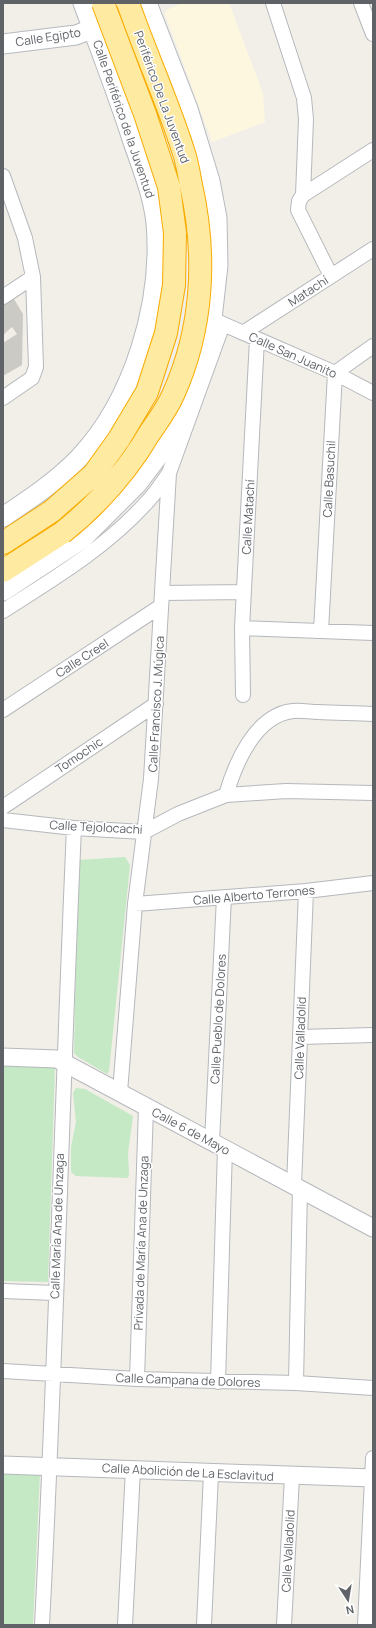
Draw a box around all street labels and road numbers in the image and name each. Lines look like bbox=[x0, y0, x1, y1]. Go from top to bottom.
street label: Calle Egipto bbox=[14, 23, 82, 51]
street label: Periférico De La Juventud bbox=[130, 28, 194, 166]
street label: Calle Periférico de la Juventud bbox=[89, 38, 159, 200]
street label: Matachí bbox=[285, 272, 332, 310]
street label: Calle San Juanito bbox=[246, 328, 340, 382]
street label: Calle Basuchil bbox=[318, 440, 340, 518]
street label: Calle Matachí bbox=[238, 479, 258, 555]
street label: Calle Creel bbox=[52, 635, 112, 681]
street label: Calle Francisco J. Múgica bbox=[144, 635, 168, 773]
street label: Tomochic bbox=[52, 733, 106, 777]
street label: Calle Tejolocachi bbox=[49, 816, 143, 838]
street label: Calle Alberto Terrones bbox=[192, 881, 316, 909]
street label: Calle Pueblo de Dolores bbox=[206, 954, 230, 1084]
street label: Calle Valladolid bbox=[290, 996, 310, 1080]
street label: Calle 6 de Mayo bbox=[149, 1103, 233, 1159]
street label: Calle María Ana de Unzaga bbox=[46, 1153, 68, 1299]
street label: Privada de María Ana de Unzaga bbox=[129, 1155, 153, 1331]
street label: Calle Campana de Dolores bbox=[115, 1369, 261, 1391]
street label: Calle Abolición de La Esclavitud bbox=[102, 1459, 274, 1485]
street label: Calle Valladolid bbox=[277, 1509, 299, 1593]

